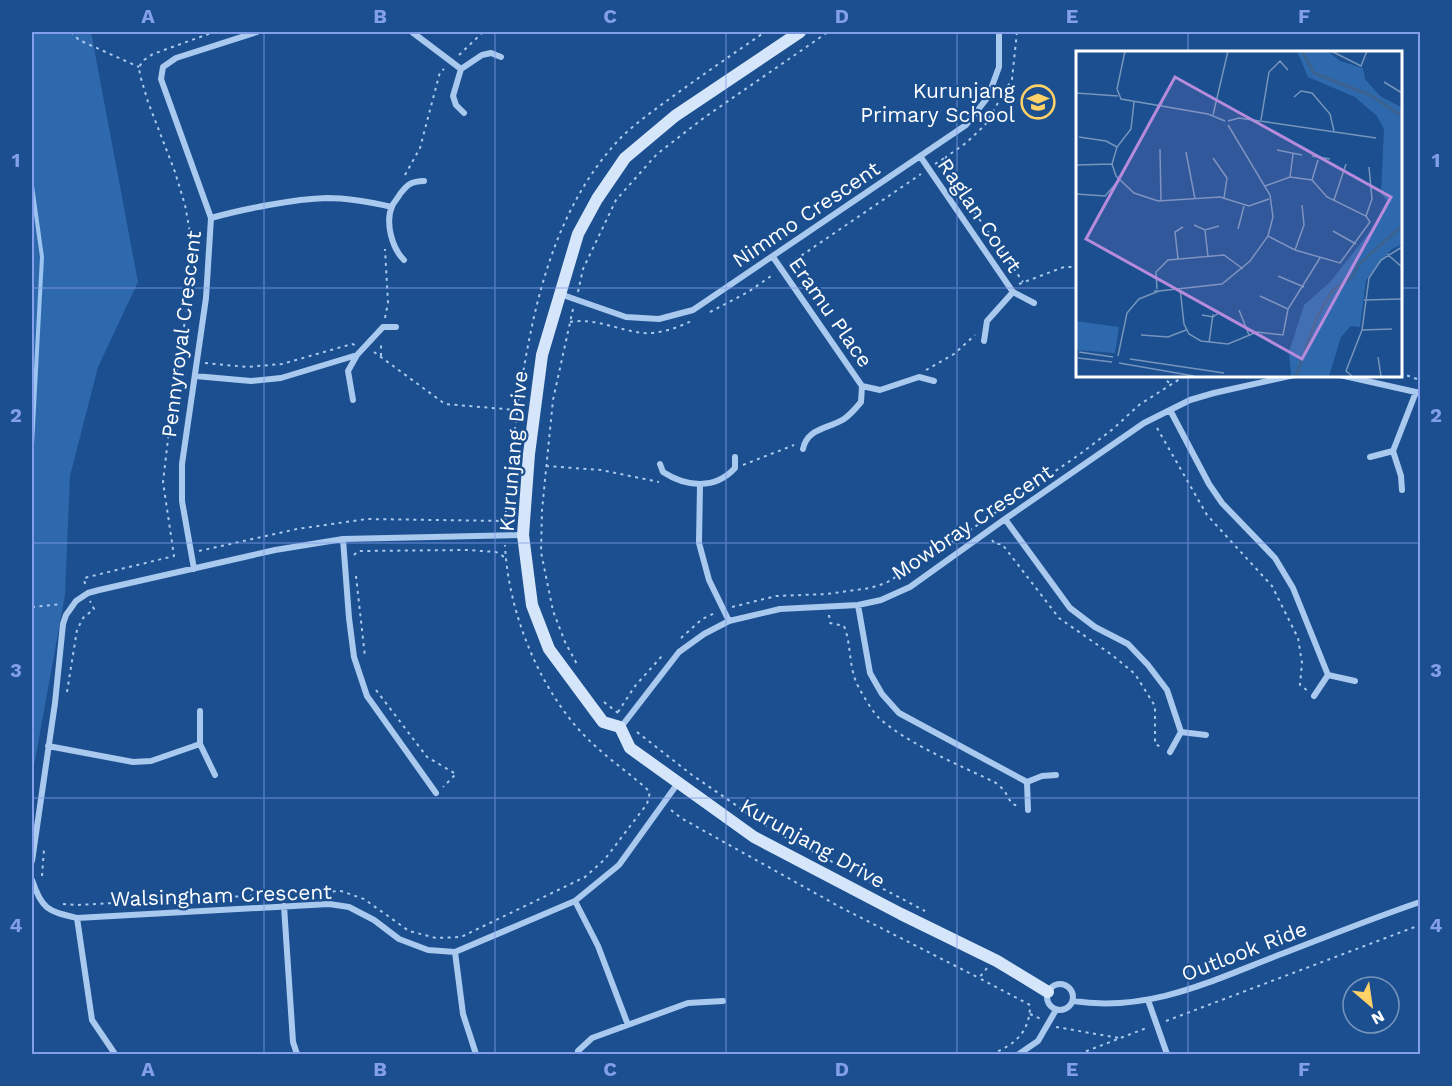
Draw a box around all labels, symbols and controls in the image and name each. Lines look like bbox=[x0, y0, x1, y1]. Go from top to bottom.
text: A bbox=[141, 4, 155, 28]
text: B bbox=[373, 4, 387, 28]
text: C bbox=[603, 4, 617, 28]
text: D bbox=[835, 4, 849, 28]
text: E bbox=[1066, 4, 1078, 28]
text: F bbox=[1298, 4, 1310, 28]
inset map bbox=[1076, 51, 1401, 376]
place label: Kurunjang Primary School bbox=[860, 78, 1016, 127]
school or university icon: Kurunjang Primary School bbox=[1020, 84, 1056, 120]
text: 1 bbox=[12, 148, 20, 172]
text: 1 bbox=[1432, 148, 1440, 172]
street label: Raglan Court bbox=[933, 153, 1027, 277]
street label: Nimmo Crescent bbox=[728, 155, 885, 272]
street label: Pennyroyal Crescent bbox=[156, 229, 206, 439]
street label: Eramu Place bbox=[784, 252, 878, 372]
street label: Kurunjang Drive bbox=[493, 369, 533, 533]
text: 2 bbox=[10, 403, 22, 427]
text: 2 bbox=[1430, 403, 1442, 427]
street label: Mowbray Crescent bbox=[887, 459, 1058, 585]
text: 3 bbox=[10, 658, 22, 682]
text: 3 bbox=[1430, 658, 1442, 682]
street label: Kurunjang Drive bbox=[736, 793, 890, 893]
street label: Walsingham Crescent bbox=[110, 879, 333, 911]
text: 4 bbox=[10, 913, 23, 937]
text: 4 bbox=[1430, 913, 1443, 937]
street label: Outlook Ride bbox=[1178, 916, 1310, 986]
north arrow bbox=[1341, 975, 1401, 1035]
text: N bbox=[1368, 1006, 1388, 1029]
text: A bbox=[141, 1057, 155, 1081]
text: B bbox=[373, 1057, 387, 1081]
text: C bbox=[603, 1057, 617, 1081]
text: D bbox=[835, 1057, 849, 1081]
text: E bbox=[1066, 1057, 1078, 1081]
text: F bbox=[1298, 1057, 1310, 1081]

